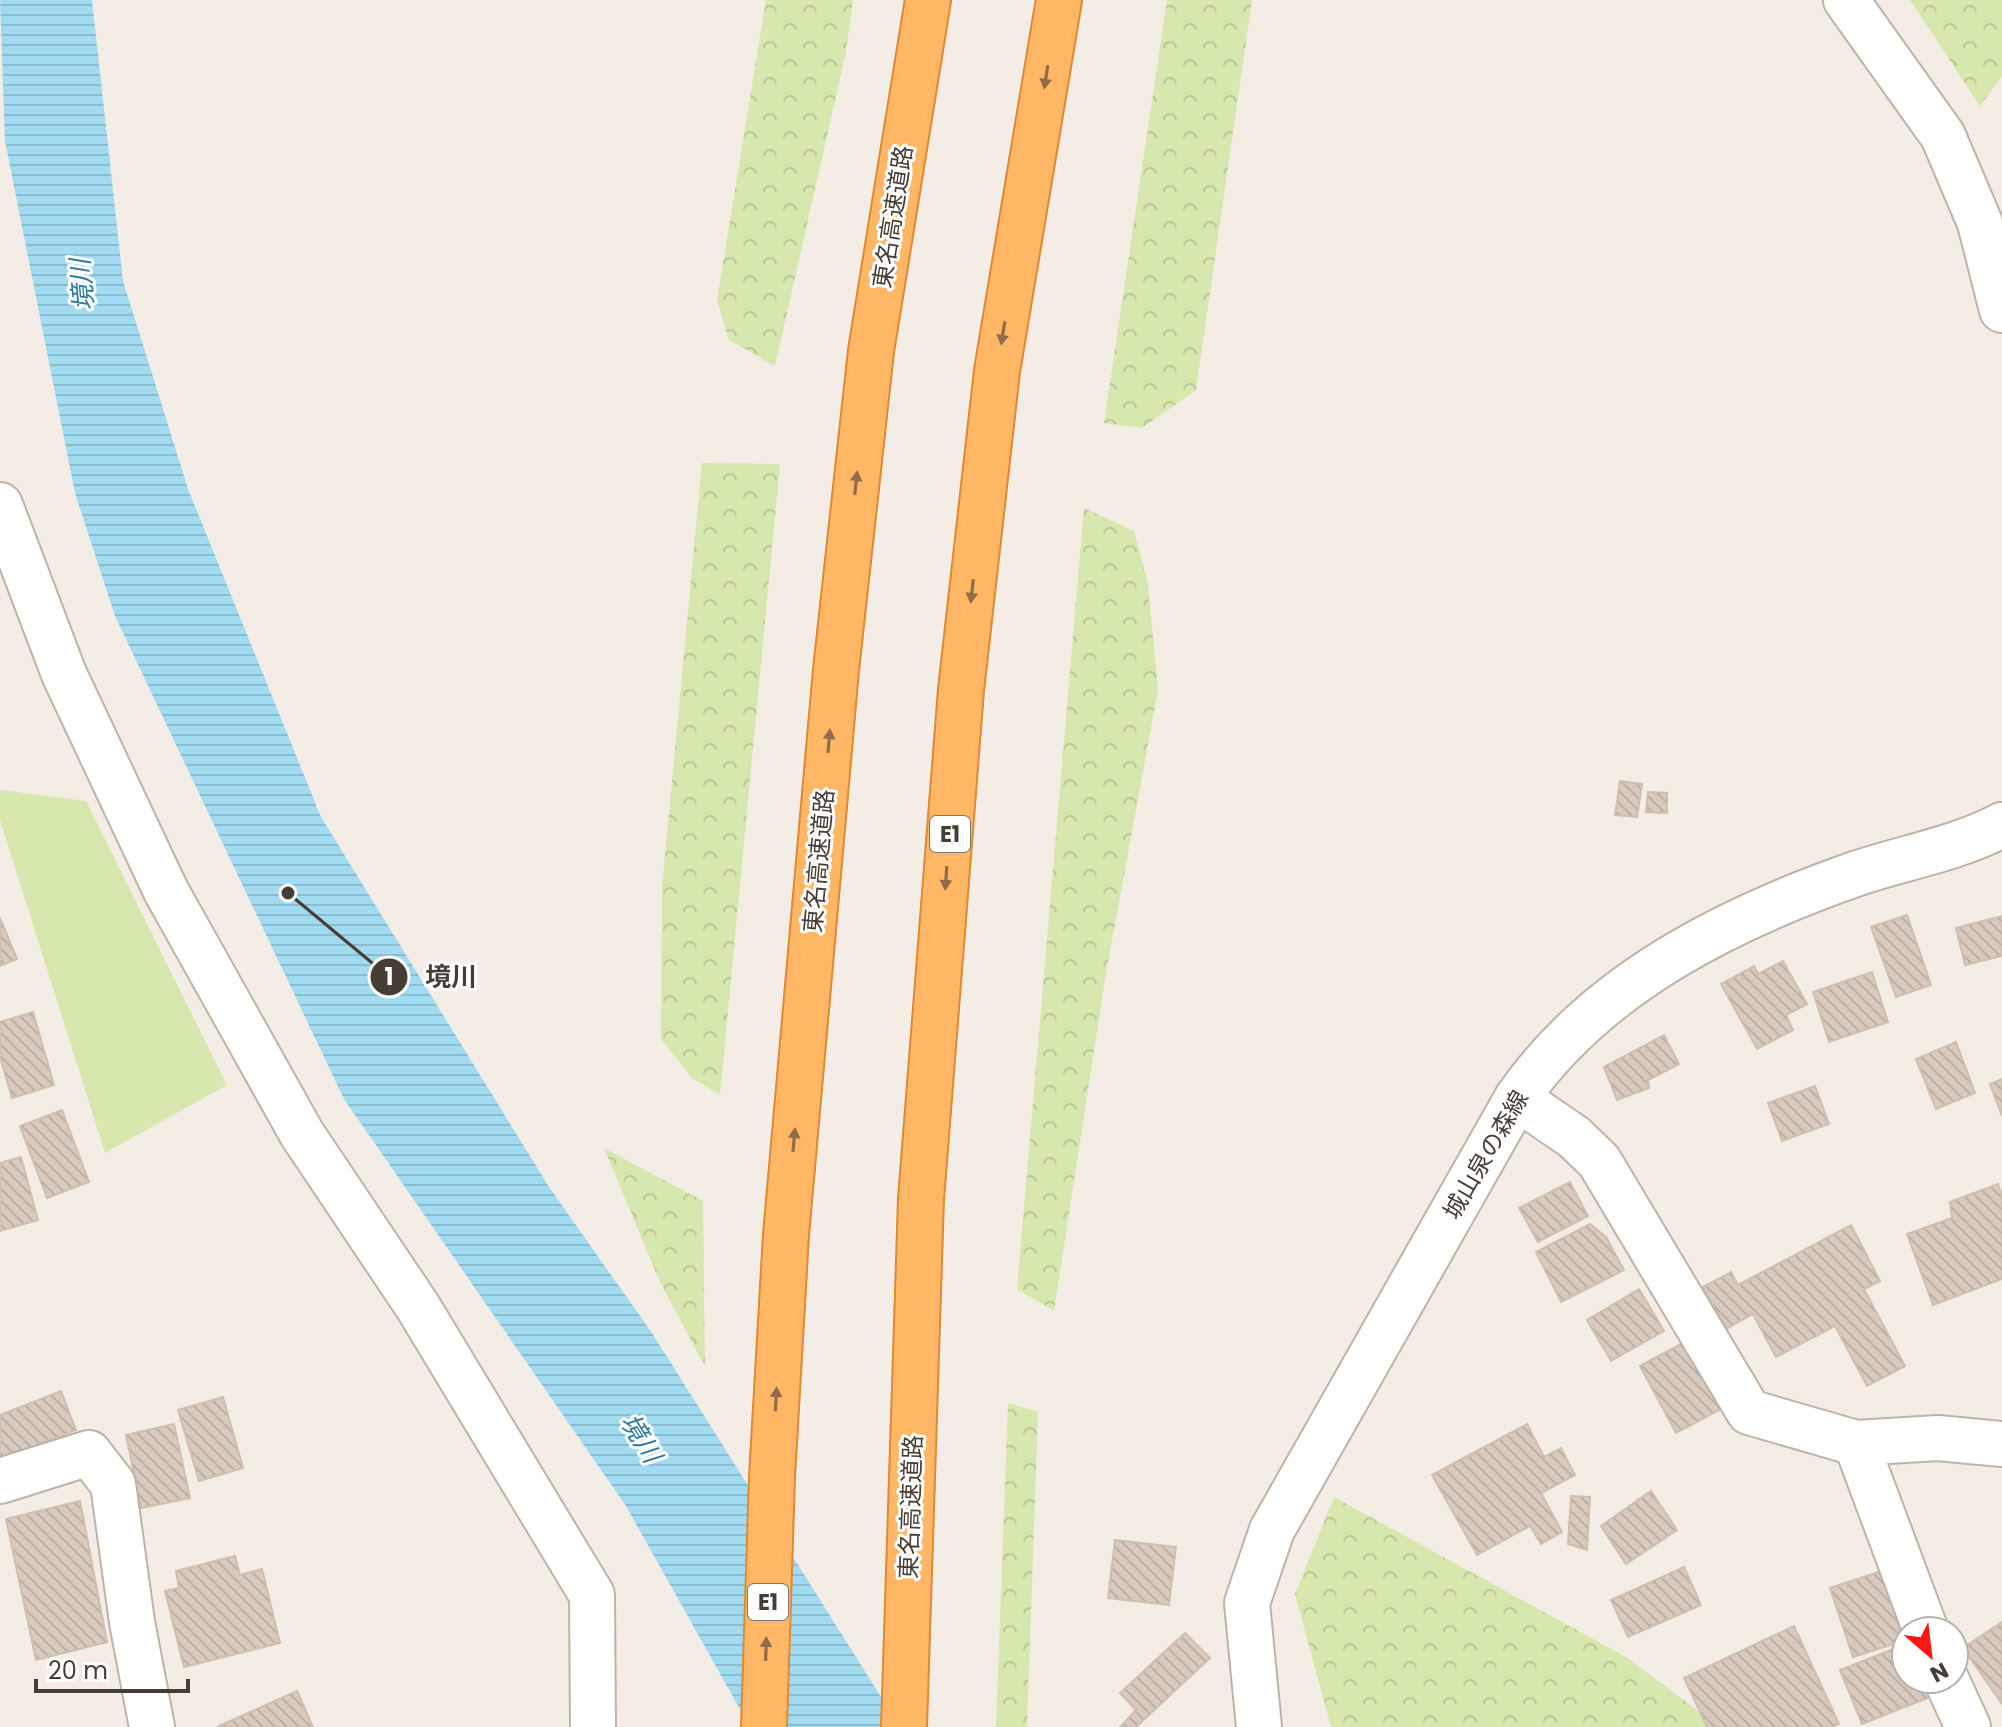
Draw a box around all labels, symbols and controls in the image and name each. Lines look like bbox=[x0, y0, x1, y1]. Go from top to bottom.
one-way arrow bbox=[1039, 65, 1052, 90]
street label: 東名高速道路 bbox=[865, 143, 920, 291]
water label: 境川 bbox=[62, 255, 102, 312]
one-way arrow bbox=[996, 321, 1009, 346]
one-way arrow bbox=[850, 470, 863, 495]
one-way arrow bbox=[966, 579, 979, 604]
one-way arrow bbox=[823, 728, 836, 753]
street label: 東名高速道路 bbox=[796, 788, 841, 934]
road number: E1 bbox=[930, 816, 970, 852]
one-way arrow bbox=[940, 866, 953, 891]
callout: 境川 bbox=[369, 952, 493, 1002]
text: 境川 bbox=[425, 959, 477, 995]
text: 1 bbox=[384, 960, 394, 993]
street label: 城山泉の森線 bbox=[1435, 1084, 1536, 1225]
one-way arrow bbox=[788, 1127, 801, 1152]
one-way arrow bbox=[770, 1386, 783, 1411]
water label: 境川 bbox=[612, 1406, 672, 1472]
street label: 東名高速道路 bbox=[891, 1434, 930, 1580]
road number: E1 bbox=[748, 1584, 788, 1620]
north arrow bbox=[1890, 1615, 1970, 1695]
one-way arrow bbox=[760, 1636, 773, 1661]
scale bar bbox=[36, 1643, 188, 1693]
text: 20 m bbox=[48, 1654, 108, 1687]
text: N bbox=[1925, 1655, 1954, 1690]

